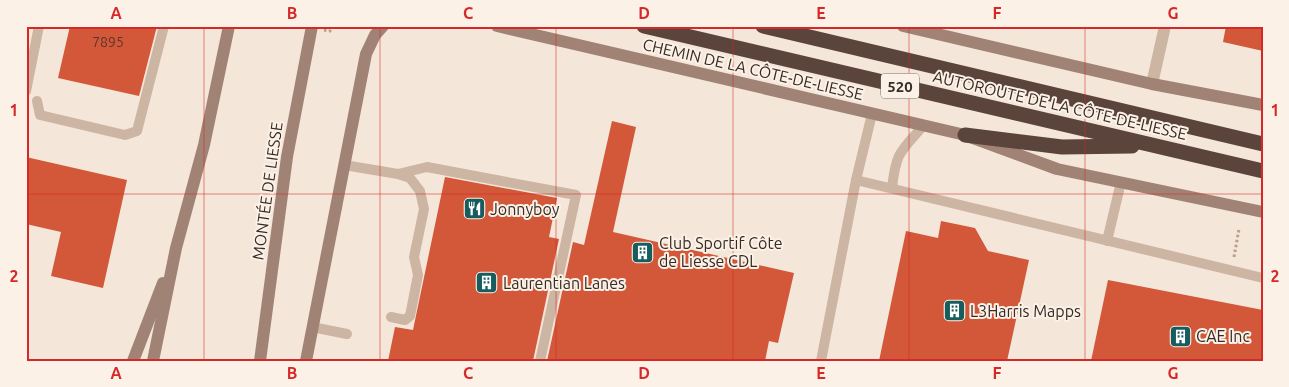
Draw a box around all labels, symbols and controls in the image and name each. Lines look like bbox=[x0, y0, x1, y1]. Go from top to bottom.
text: A bbox=[110, 4, 122, 22]
text: B bbox=[287, 4, 297, 22]
text: C bbox=[463, 4, 473, 22]
text: D bbox=[638, 4, 650, 22]
text: E bbox=[816, 4, 826, 22]
text: F bbox=[993, 4, 1002, 22]
text: G bbox=[1167, 4, 1179, 22]
house number: 7895 bbox=[92, 34, 124, 50]
street label: CHEMIN DE LA CÔTE-DE-LIESSE bbox=[641, 34, 865, 103]
street label: AUTOROUTE DE LA CÔTE-DE-LIESSE bbox=[931, 66, 1189, 143]
road number: 520 bbox=[881, 74, 919, 98]
text: 1 bbox=[9, 101, 19, 119]
text: 1 bbox=[1270, 101, 1280, 119]
street label: MONTÉE DE LIESSE bbox=[246, 121, 286, 261]
restaurant icon: Jonnyboy bbox=[462, 197, 486, 221]
place label: Jonnyboy bbox=[490, 200, 560, 218]
place label: Club Sportif Côte de Liesse CDL bbox=[659, 234, 783, 270]
building icon: Club Sportif Côte de Liesse CDL bbox=[631, 240, 655, 264]
text: 2 bbox=[9, 267, 19, 285]
text: 2 bbox=[1270, 267, 1280, 285]
building icon: Laurentian Lanes bbox=[475, 271, 499, 295]
place label: Laurentian Lanes bbox=[503, 274, 625, 292]
building icon: L3Harris Mapps bbox=[942, 299, 966, 323]
place label: L3Harris Mapps bbox=[970, 302, 1081, 320]
building icon: CAE Inc bbox=[1168, 324, 1192, 348]
place label: CAE Inc bbox=[1196, 327, 1250, 345]
text: A bbox=[110, 364, 122, 382]
text: B bbox=[287, 364, 297, 382]
text: C bbox=[463, 364, 473, 382]
text: D bbox=[638, 364, 650, 382]
text: E bbox=[816, 364, 826, 382]
text: F bbox=[993, 364, 1002, 382]
text: G bbox=[1167, 364, 1179, 382]

